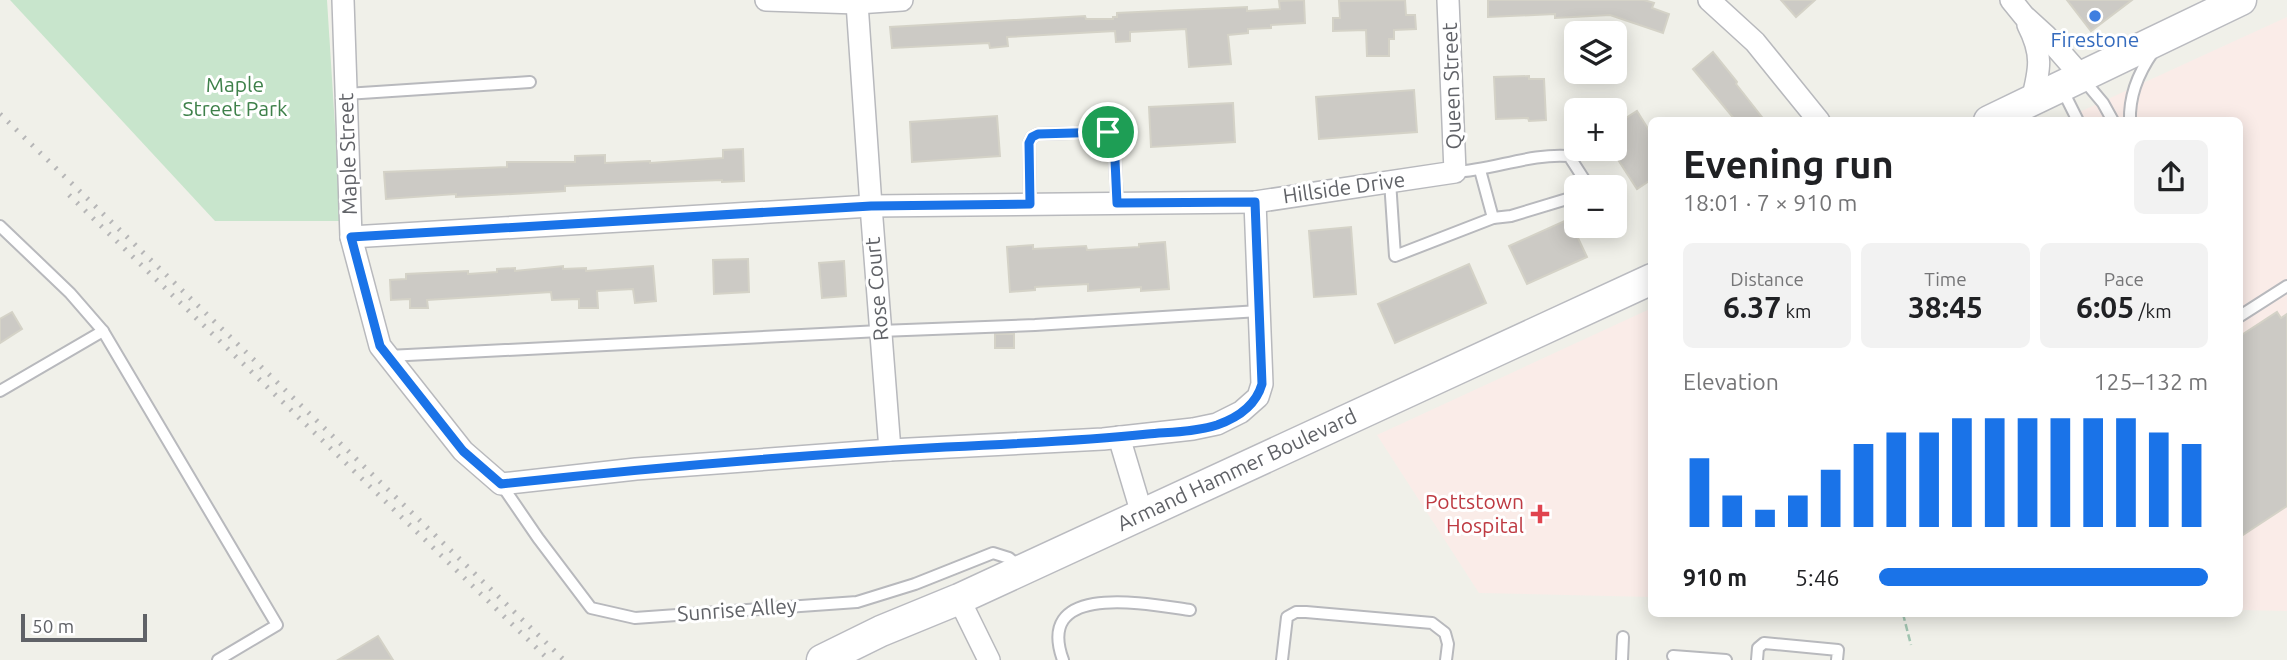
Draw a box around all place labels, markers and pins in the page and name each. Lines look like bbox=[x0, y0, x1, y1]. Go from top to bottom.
marker: Firestone bbox=[2087, 8, 2103, 24]
place label: Firestone bbox=[2051, 27, 2139, 51]
pin bbox=[1078, 102, 1138, 162]
place label: Pottstown Hospital bbox=[1425, 489, 1524, 537]
marker: Pottstown Hospital bbox=[1530, 504, 1550, 524]

